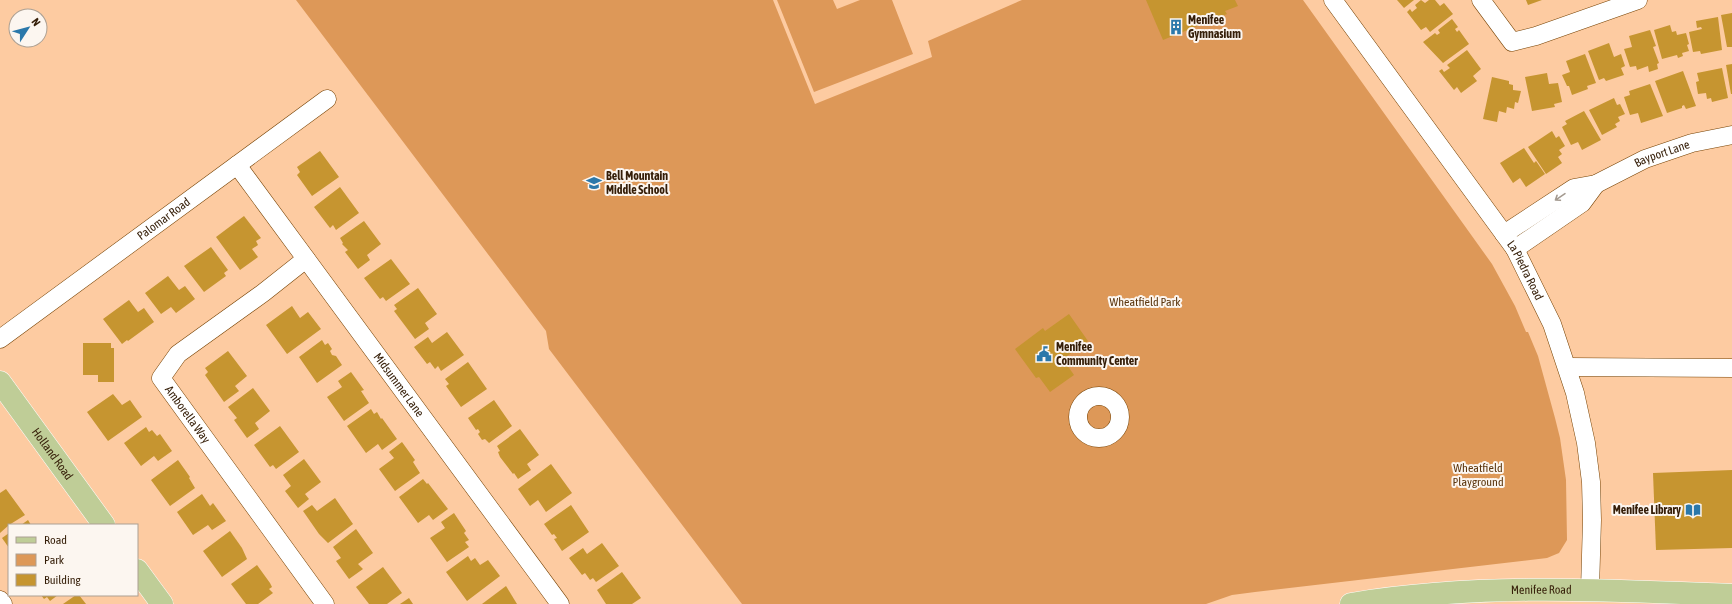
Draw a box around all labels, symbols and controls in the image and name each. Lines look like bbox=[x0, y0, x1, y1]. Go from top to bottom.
north arrow bbox=[8, 8, 48, 48]
place label: Menifee Gymnasium bbox=[1188, 13, 1241, 41]
text: N bbox=[29, 16, 43, 28]
building icon: Menifee Gymnasium bbox=[1167, 18, 1185, 36]
street label: Bayport Lane bbox=[1632, 137, 1691, 170]
place label: Bell Mountain Middle School bbox=[606, 169, 669, 197]
school or university icon: Bell Mountain Middle School bbox=[585, 174, 603, 192]
one-way arrow bbox=[1555, 193, 1566, 201]
street label: Palomar Road bbox=[134, 195, 193, 243]
street label: La Piedra Road bbox=[1504, 238, 1546, 302]
park label: Wheatfield Park bbox=[1110, 295, 1181, 309]
place label: Menifee Community Center bbox=[1056, 340, 1138, 368]
public building icon: Menifee Community Center bbox=[1035, 345, 1053, 363]
street label: Midsummer Lane bbox=[371, 350, 427, 420]
street label: Amborella Way bbox=[162, 383, 213, 446]
street label: Holland Road bbox=[29, 425, 76, 483]
park label: Wheatfield Playground bbox=[1452, 461, 1504, 489]
library icon: Menifee Library bbox=[1684, 501, 1702, 519]
place label: Menifee Library bbox=[1613, 503, 1681, 517]
legend bbox=[8, 524, 138, 596]
text: Road bbox=[44, 533, 67, 547]
text: Park bbox=[44, 553, 65, 567]
text: Building bbox=[44, 573, 82, 587]
street label: Menifee Road bbox=[1511, 583, 1572, 597]

